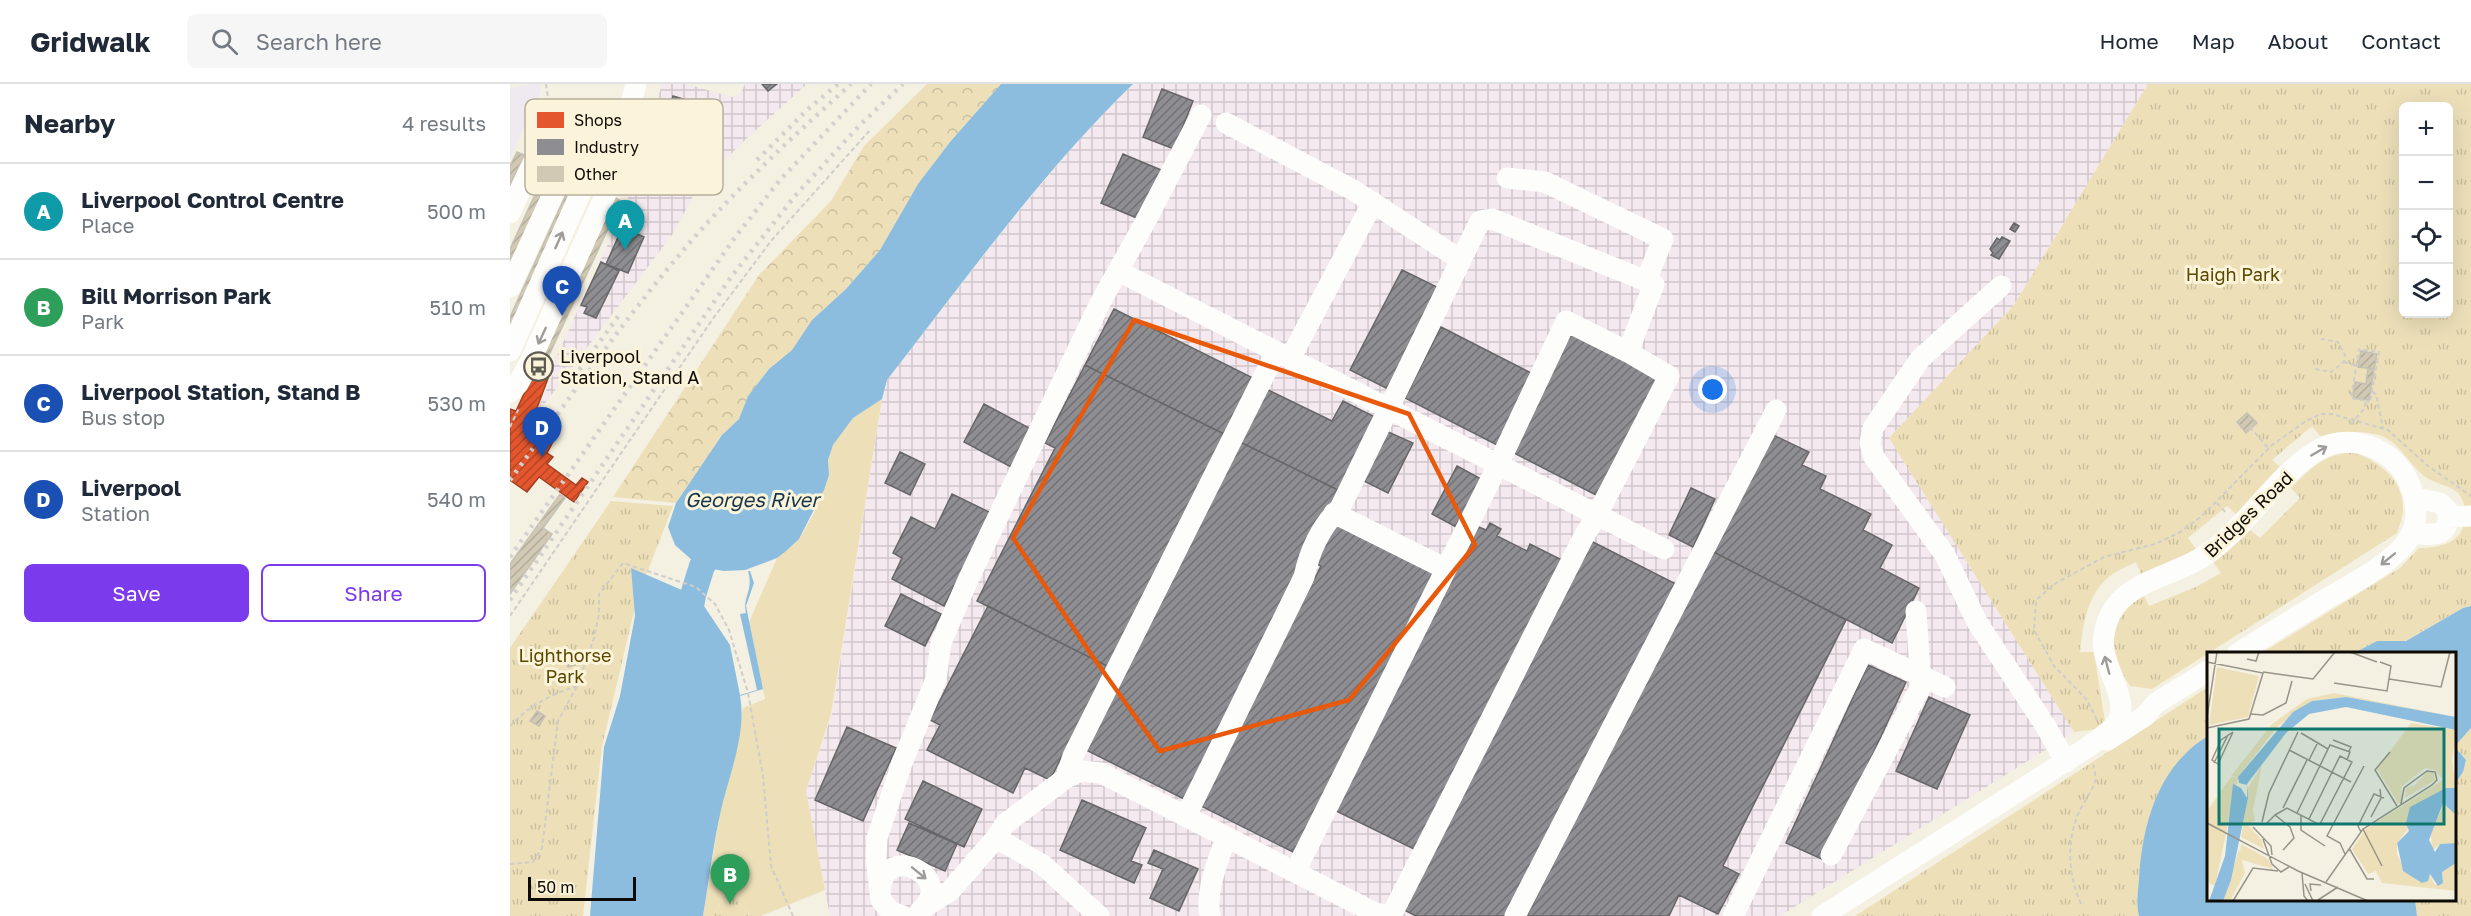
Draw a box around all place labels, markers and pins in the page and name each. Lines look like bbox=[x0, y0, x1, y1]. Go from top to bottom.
pin: A bbox=[606, 200, 644, 250]
pin: C bbox=[542, 266, 582, 316]
place label: Liverpool Station, Stand A bbox=[560, 345, 699, 388]
bus stop icon: Liverpool Station, Stand A bbox=[523, 350, 555, 382]
pin: D bbox=[522, 408, 561, 457]
pin: B bbox=[710, 854, 750, 904]

